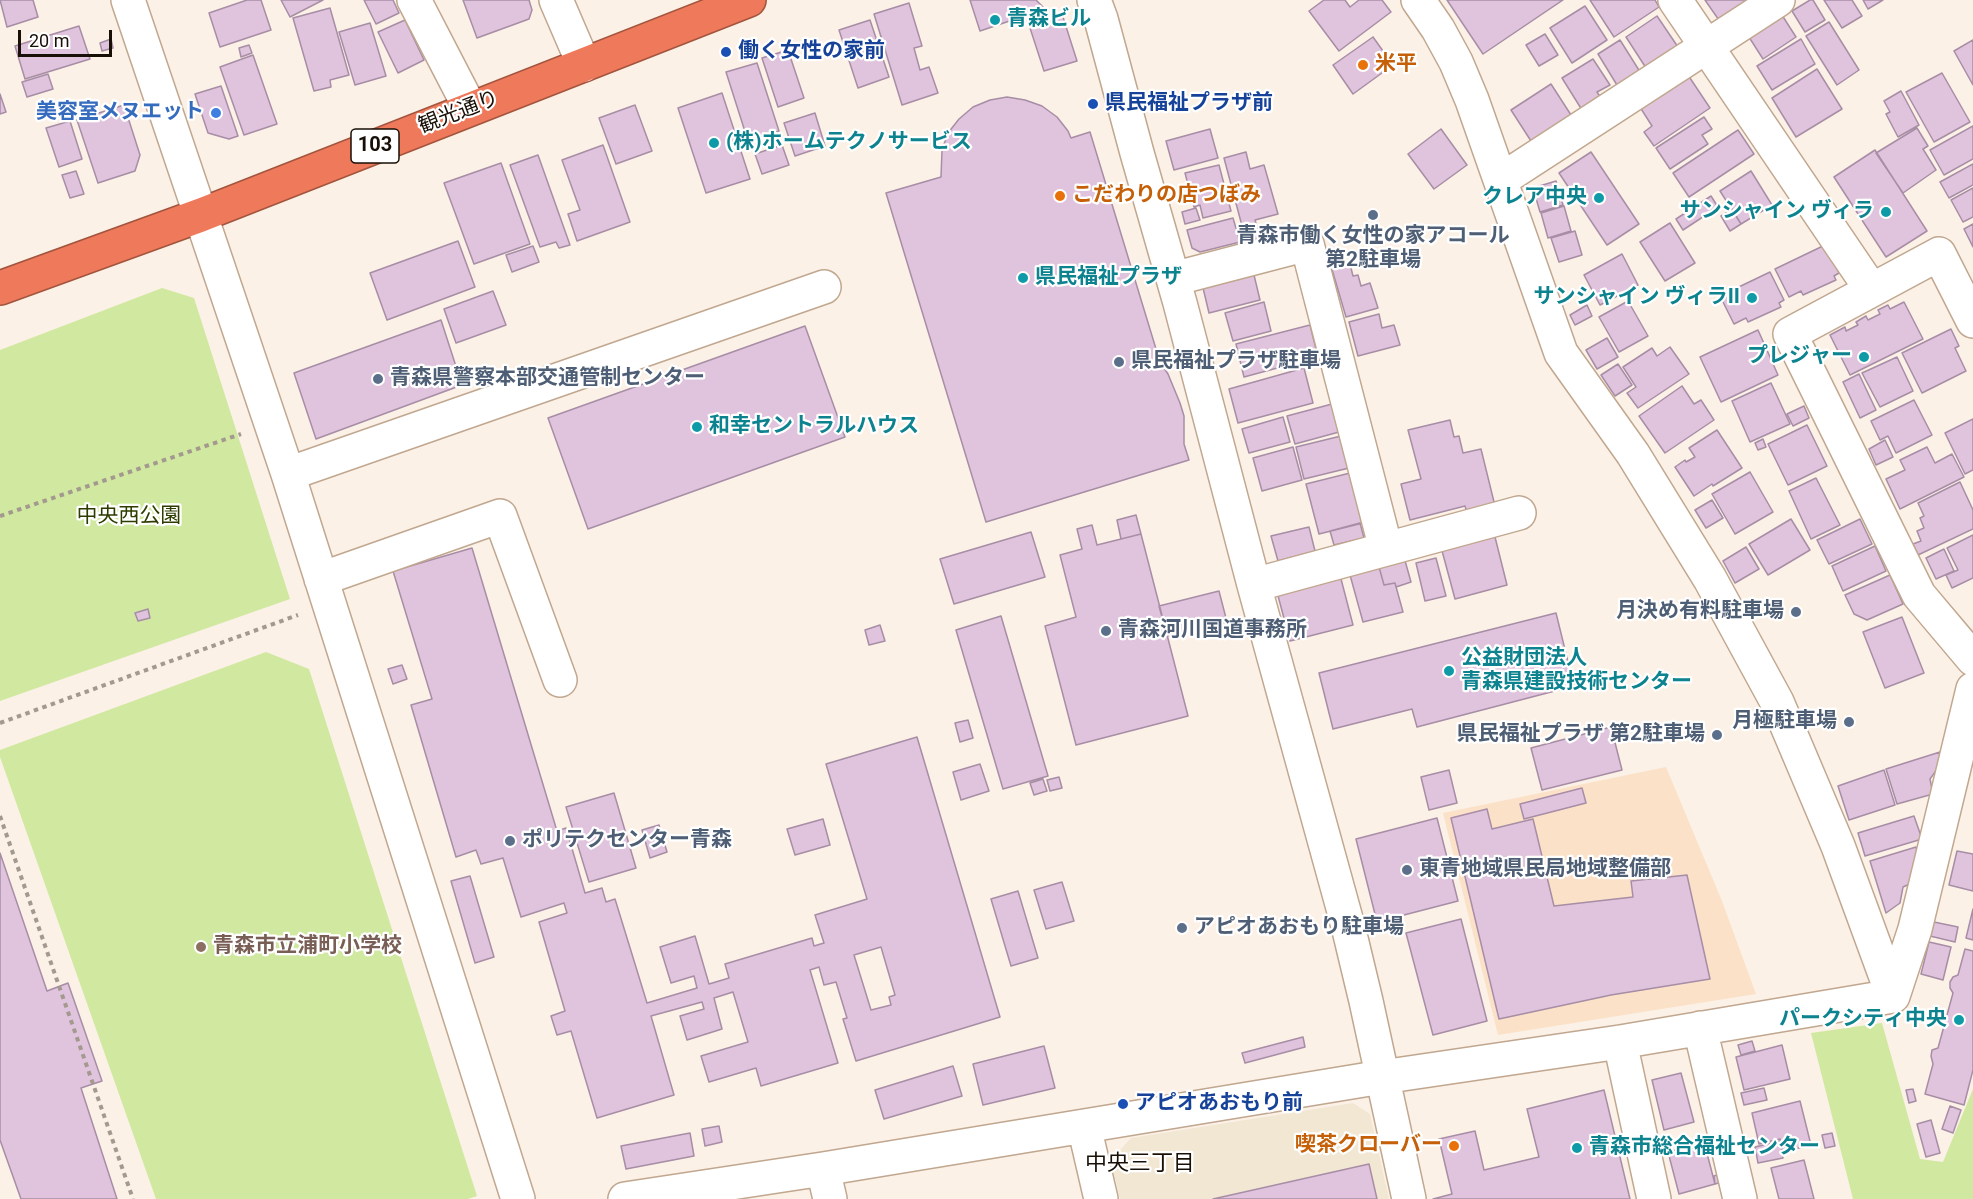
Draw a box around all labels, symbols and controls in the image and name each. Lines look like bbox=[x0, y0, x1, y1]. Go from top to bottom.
place label: 青森ビル bbox=[1007, 7, 1091, 33]
marker: 青森ビル bbox=[988, 13, 1002, 27]
scale bar bbox=[21, 18, 116, 56]
text: 20 m bbox=[29, 30, 69, 51]
place label: 働く女性の家前 bbox=[738, 39, 885, 65]
marker: 働く女性の家前 bbox=[719, 45, 733, 59]
place label: 米平 bbox=[1375, 52, 1417, 78]
marker: 米平 bbox=[1356, 58, 1370, 72]
street label: 観光通り bbox=[415, 86, 503, 140]
place label: 県民福祉プラザ前 bbox=[1105, 91, 1273, 117]
marker: 県民福祉プラザ前 bbox=[1086, 97, 1100, 111]
place label: 美容室メヌエット bbox=[36, 100, 204, 126]
marker: 美容室メヌエット bbox=[209, 106, 223, 120]
road number: 103 bbox=[351, 129, 399, 163]
place label: (株)ホームテクノサービス bbox=[726, 130, 972, 156]
marker: (株)ホームテクノサービス bbox=[707, 136, 721, 150]
place label: こだわりの店つぼみ bbox=[1072, 183, 1261, 209]
place label: クレア中央 bbox=[1482, 185, 1587, 211]
marker: こだわりの店つぼみ bbox=[1053, 189, 1067, 203]
marker: クレア中央 bbox=[1592, 191, 1606, 205]
place label: サンシャイン ヴィラ bbox=[1680, 199, 1874, 225]
marker: サンシャイン ヴィラ bbox=[1879, 205, 1893, 219]
marker: 青森市働く女性の家アコール 第2駐車場 bbox=[1366, 208, 1380, 222]
place label: 青森市働く女性の家アコール 第2駐車場 bbox=[1237, 224, 1509, 274]
place label: 県民福祉プラザ bbox=[1035, 265, 1182, 291]
marker: 県民福祉プラザ bbox=[1016, 271, 1030, 285]
place label: サンシャイン ヴィラII bbox=[1533, 285, 1740, 311]
marker: サンシャイン ヴィラII bbox=[1745, 291, 1759, 305]
place label: プレジャー bbox=[1747, 344, 1852, 370]
place label: 県民福祉プラザ駐車場 bbox=[1131, 349, 1341, 375]
marker: プレジャー bbox=[1857, 350, 1871, 364]
marker: 県民福祉プラザ駐車場 bbox=[1112, 355, 1126, 369]
place label: 青森県警察本部交通管制センター bbox=[390, 366, 705, 392]
marker: 青森県警察本部交通管制センター bbox=[371, 372, 385, 386]
place label: 和幸セントラルハウス bbox=[709, 414, 919, 440]
marker: 和幸セントラルハウス bbox=[690, 420, 704, 434]
park label: 中央西公園 bbox=[77, 504, 181, 530]
place label: 月決め有料駐車場 bbox=[1616, 599, 1784, 625]
marker: 月決め有料駐車場 bbox=[1789, 605, 1803, 619]
place label: 青森河川国道事務所 bbox=[1118, 618, 1307, 644]
marker: 青森河川国道事務所 bbox=[1099, 624, 1113, 638]
place label: 公益財団法人 青森県建設技術センター bbox=[1461, 646, 1692, 696]
marker: 公益財団法人 青森県建設技術センター bbox=[1442, 664, 1456, 678]
place label: 月極駐車場 bbox=[1732, 709, 1837, 735]
marker: 月極駐車場 bbox=[1842, 715, 1856, 729]
place label: 県民福祉プラザ 第2駐車場 bbox=[1457, 722, 1705, 748]
marker: 県民福祉プラザ 第2駐車場 bbox=[1710, 728, 1724, 742]
place label: ポリテクセンター青森 bbox=[522, 828, 732, 854]
marker: ポリテクセンター青森 bbox=[503, 834, 517, 848]
place label: 東青地域県民局地域整備部 bbox=[1419, 857, 1671, 883]
marker: 東青地域県民局地域整備部 bbox=[1400, 863, 1414, 877]
place label: アピオあおもり駐車場 bbox=[1194, 915, 1404, 941]
marker: アピオあおもり駐車場 bbox=[1175, 921, 1189, 935]
place label: 青森市立浦町小学校 bbox=[213, 934, 402, 960]
marker: 青森市立浦町小学校 bbox=[194, 940, 208, 954]
place label: パークシティ中央 bbox=[1779, 1007, 1947, 1033]
marker: パークシティ中央 bbox=[1952, 1013, 1966, 1027]
place label: アピオあおもり前 bbox=[1135, 1091, 1303, 1117]
marker: アピオあおもり前 bbox=[1116, 1097, 1130, 1111]
place label: 喫茶クローバー bbox=[1295, 1133, 1442, 1159]
place label: 青森市総合福祉センター bbox=[1589, 1135, 1820, 1161]
marker: 喫茶クローバー bbox=[1447, 1139, 1461, 1153]
marker: 青森市総合福祉センター bbox=[1570, 1141, 1584, 1155]
district label: 中央三丁目 bbox=[1085, 1151, 1195, 1177]

